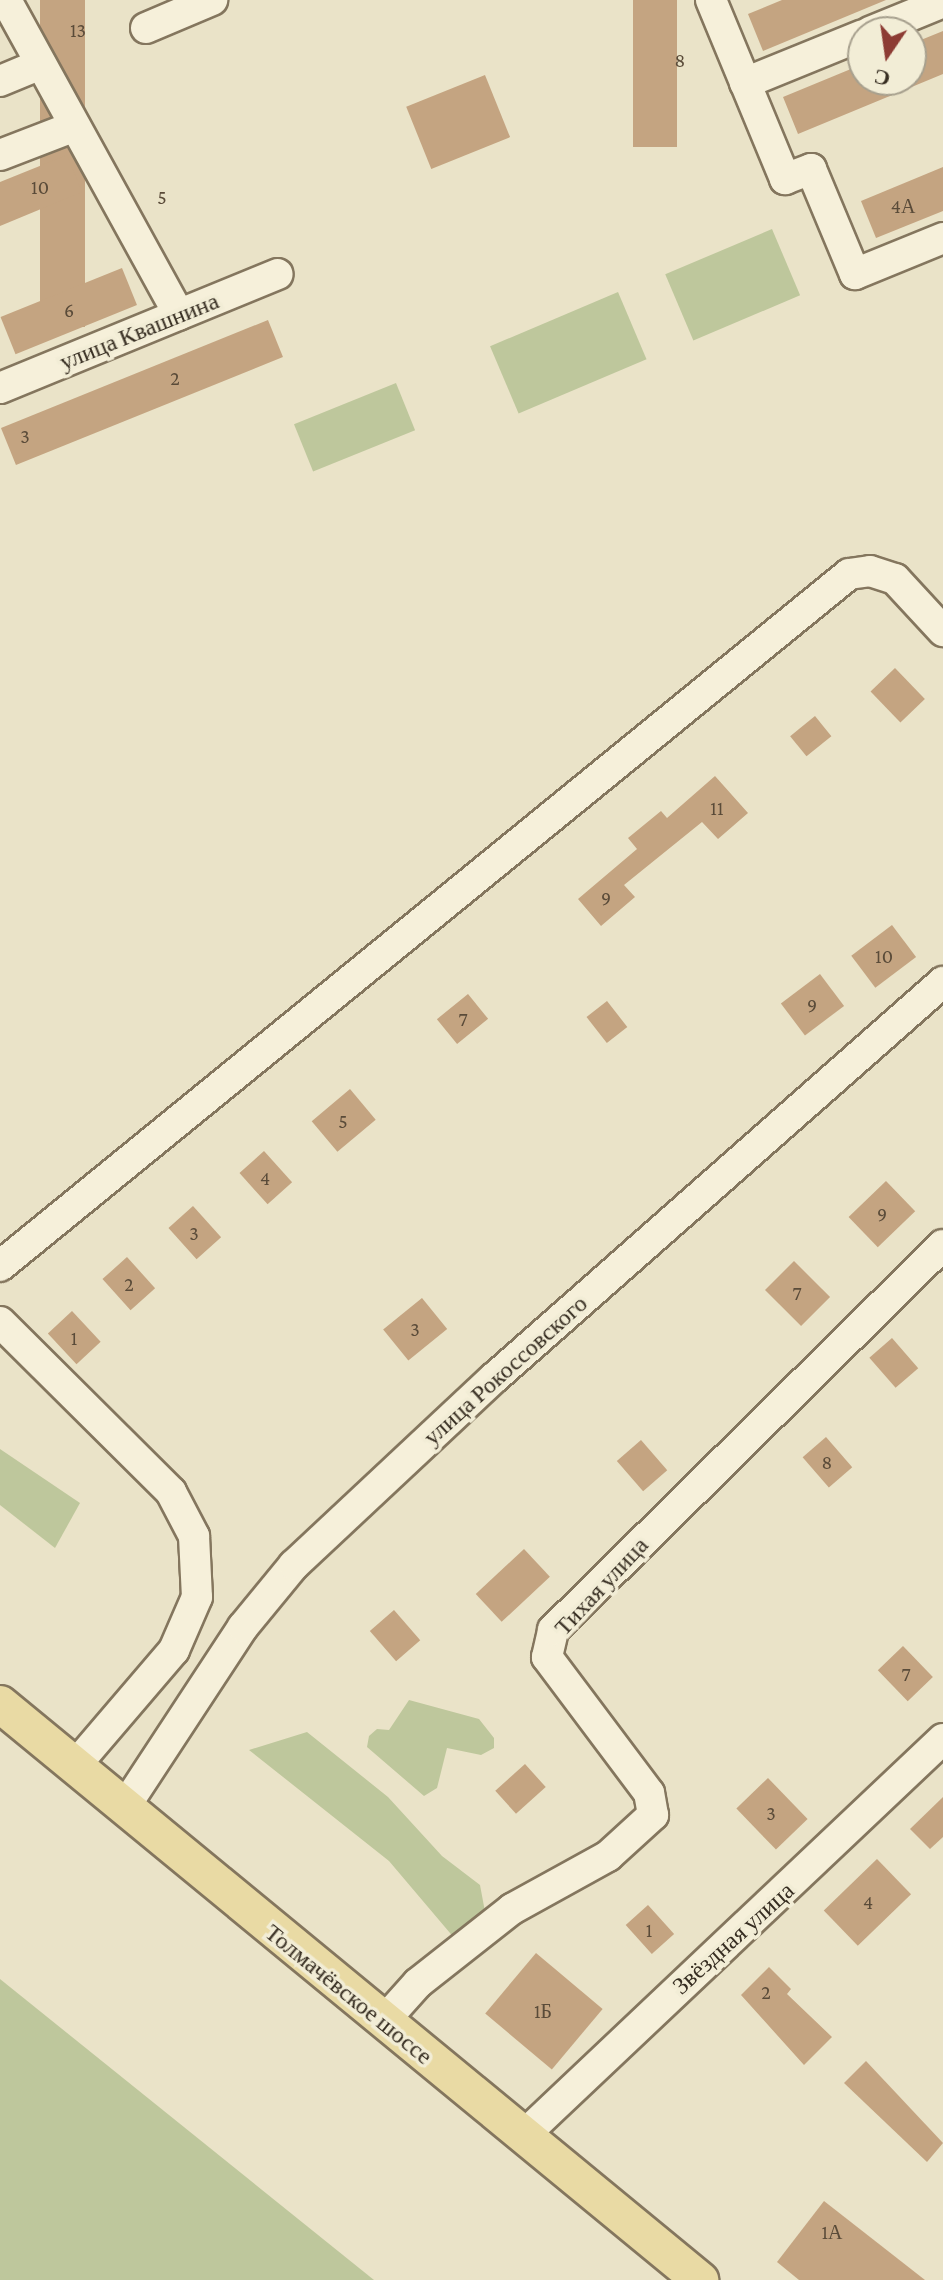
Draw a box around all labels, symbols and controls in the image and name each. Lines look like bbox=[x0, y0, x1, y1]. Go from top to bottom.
north arrow bbox=[847, 16, 927, 96]
house number: 13 bbox=[70, 18, 86, 42]
house number: 8 bbox=[675, 48, 685, 72]
text: С bbox=[871, 64, 892, 92]
house number: 10 bbox=[31, 175, 49, 199]
house number: 5 bbox=[157, 185, 167, 209]
house number: 4А bbox=[891, 194, 915, 218]
street label: улица Квашнина bbox=[55, 286, 223, 376]
house number: 6 bbox=[64, 298, 74, 322]
house number: 2 bbox=[170, 366, 180, 390]
house number: 3 bbox=[20, 424, 30, 448]
house number: 11 bbox=[710, 796, 724, 820]
house number: 9 bbox=[601, 886, 611, 910]
house number: 10 bbox=[875, 944, 893, 968]
house number: 9 bbox=[807, 993, 817, 1017]
house number: 7 bbox=[458, 1007, 468, 1031]
house number: 5 bbox=[338, 1109, 348, 1133]
house number: 4 bbox=[260, 1166, 270, 1190]
house number: 9 bbox=[877, 1202, 887, 1226]
house number: 3 bbox=[189, 1221, 199, 1245]
house number: 2 bbox=[124, 1272, 134, 1296]
house number: 7 bbox=[792, 1281, 802, 1305]
street label: улица Рокоссовского bbox=[417, 1289, 593, 1451]
house number: 3 bbox=[410, 1317, 420, 1341]
house number: 1 bbox=[71, 1326, 77, 1350]
house number: 8 bbox=[822, 1450, 832, 1474]
street label: Тихая улица bbox=[548, 1531, 654, 1641]
house number: 7 bbox=[901, 1662, 911, 1686]
house number: 3 bbox=[766, 1801, 776, 1825]
street label: Звёздная улица bbox=[666, 1876, 800, 2000]
house number: 4 bbox=[863, 1890, 873, 1914]
street label: Толмачёвское шоссе bbox=[259, 1918, 439, 2070]
house number: 1 bbox=[646, 1918, 652, 1942]
house number: 2 bbox=[761, 1980, 771, 2004]
house number: 1Б bbox=[534, 1999, 552, 2023]
house number: 1А bbox=[821, 2220, 843, 2244]

